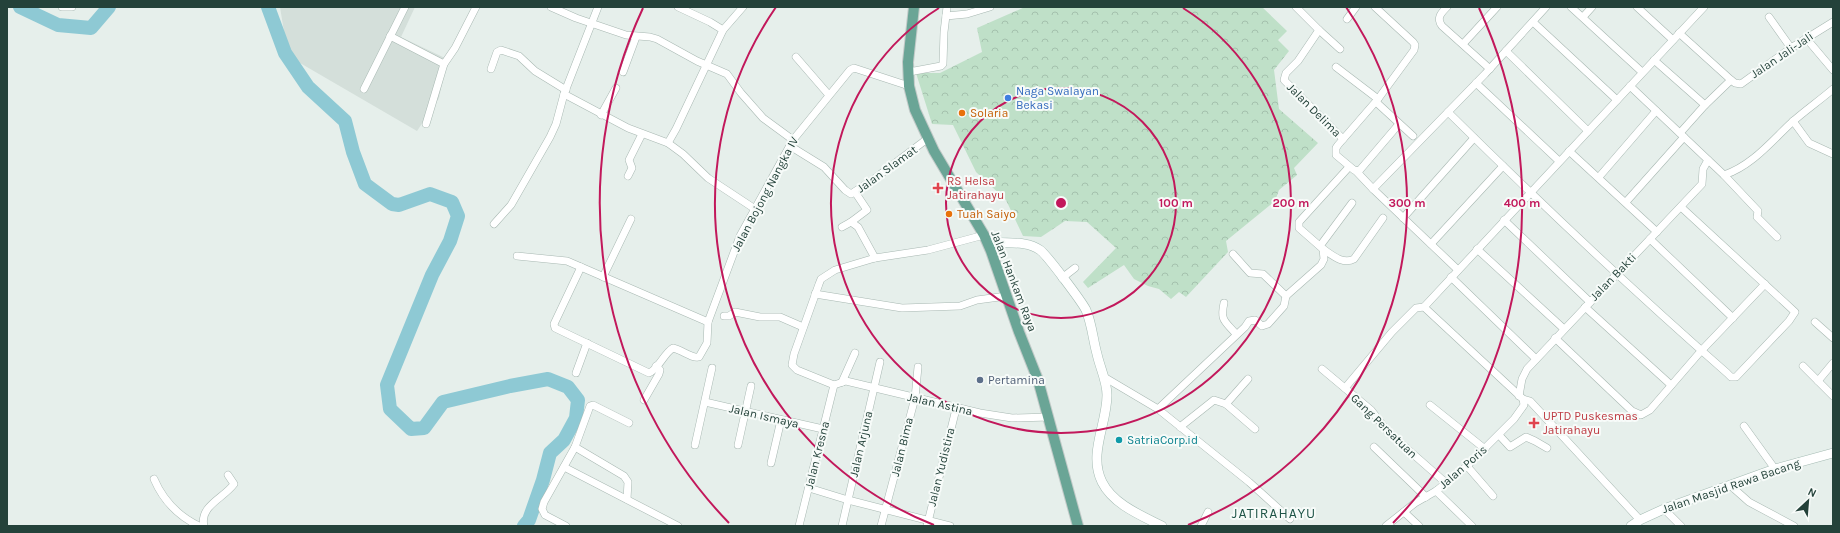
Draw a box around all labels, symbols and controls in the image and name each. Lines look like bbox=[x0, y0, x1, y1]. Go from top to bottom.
street label: Jalan Jali-Jali bbox=[1748, 29, 1816, 81]
street label: Jalan Delima bbox=[1284, 80, 1344, 140]
place label: Naga Swalayan Bekasi bbox=[1016, 84, 1099, 112]
marker: Naga Swalayan Bekasi bbox=[1003, 93, 1013, 103]
place label: Solaria bbox=[970, 106, 1008, 120]
marker: Solaria bbox=[957, 108, 967, 118]
street label: Jalan Bojong Nangka IV bbox=[729, 134, 801, 254]
street label: Jalan Slamat bbox=[854, 142, 920, 196]
place label: RS Helsa Jatirahayu bbox=[947, 174, 1004, 202]
marker: RS Helsa Jatirahayu bbox=[932, 182, 944, 194]
centre of rings bbox=[1054, 196, 1068, 210]
text: 100 m bbox=[1159, 196, 1193, 210]
text: 200 m bbox=[1273, 196, 1309, 210]
text: 300 m bbox=[1388, 196, 1426, 210]
text: 400 m bbox=[1504, 196, 1540, 210]
place label: Tuah Saiyo bbox=[957, 207, 1016, 221]
marker: Tuah Saiyo bbox=[944, 209, 954, 219]
street label: Jalan Hankam Raya bbox=[988, 229, 1040, 333]
street label: Jalan Bakti bbox=[1587, 250, 1639, 304]
place label: Pertamina bbox=[988, 373, 1045, 387]
marker: Pertamina bbox=[975, 375, 985, 385]
street label: Jalan Astina bbox=[906, 390, 974, 418]
street label: Gang Persatuan bbox=[1348, 391, 1420, 461]
street label: Jalan Ismaya bbox=[728, 401, 800, 431]
street label: Jalan Arjuna bbox=[847, 409, 875, 479]
place label: UPTD Puskesmas Jatirahayu bbox=[1543, 409, 1638, 437]
street label: Jalan Bima bbox=[888, 416, 916, 478]
marker: UPTD Puskesmas Jatirahayu bbox=[1528, 417, 1540, 429]
street label: Jalan Kresna bbox=[802, 420, 832, 490]
street label: Jalan Yudistira bbox=[924, 426, 958, 508]
place label: SatriaCorp.id bbox=[1127, 433, 1198, 447]
marker: SatriaCorp.id bbox=[1114, 435, 1124, 445]
street label: Jalan Poris bbox=[1436, 442, 1490, 492]
street label: Jalan Masjid Rawa Bacang bbox=[1660, 456, 1802, 516]
north arrow bbox=[1788, 481, 1828, 521]
text: N bbox=[1806, 485, 1819, 500]
district label: JATIRAHAYU bbox=[1232, 505, 1316, 522]

